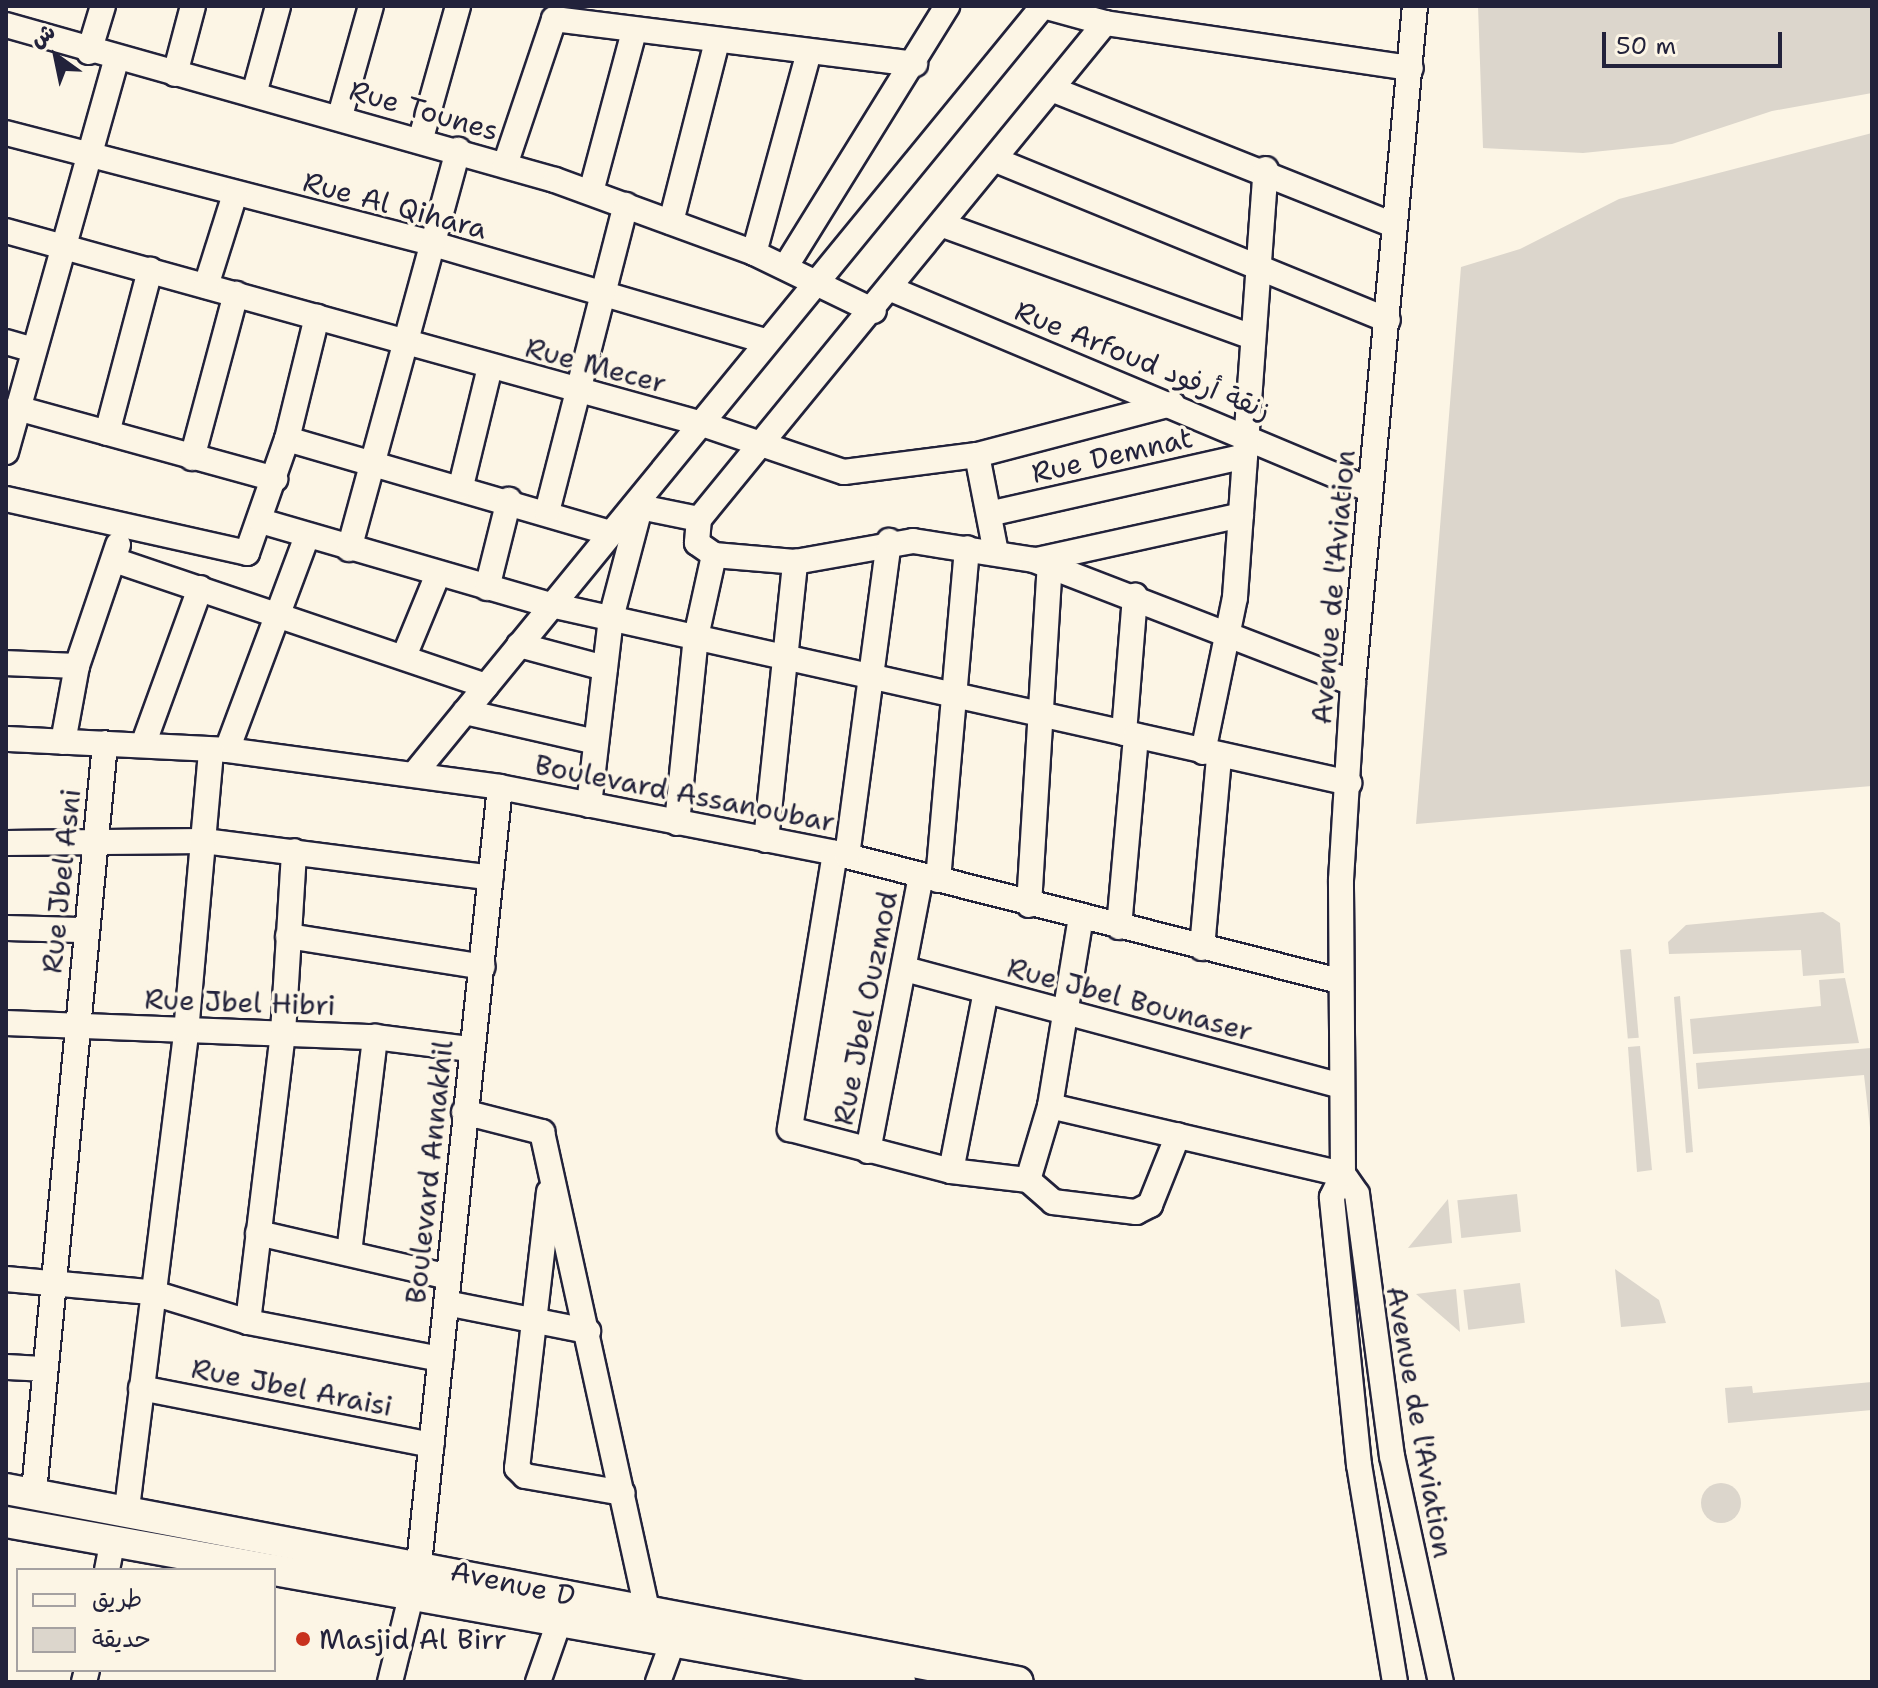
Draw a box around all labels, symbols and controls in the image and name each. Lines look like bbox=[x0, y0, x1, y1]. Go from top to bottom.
north arrow bbox=[16, 16, 96, 96]
scale bar bbox=[1606, 16, 1786, 66]
text: ش bbox=[25, 17, 61, 54]
text: 50 m bbox=[1616, 30, 1676, 62]
street label: Rue Tounes bbox=[346, 73, 502, 147]
street label: Rue Al Qihara bbox=[299, 164, 491, 246]
street label: Rue Arfoud زنقة أرفود bbox=[1010, 293, 1276, 427]
street label: Rue Mecer bbox=[522, 330, 670, 400]
street label: Rue Demnat bbox=[1028, 420, 1196, 490]
street label: Avenue de l'Aviation bbox=[1304, 448, 1362, 726]
street label: Boulevard Assanoubar bbox=[532, 747, 838, 839]
street label: Rue Jbel Asni bbox=[35, 787, 87, 975]
street label: Rue Jbel Ouzmod bbox=[826, 888, 904, 1128]
street label: Rue Jbel Bounaser bbox=[1004, 950, 1256, 1048]
street label: Rue Jbel Hibri bbox=[144, 982, 336, 1022]
street label: Boulevard Annakhil bbox=[398, 1039, 460, 1305]
street label: Avenue de l'Aviation bbox=[1380, 1283, 1460, 1561]
street label: Rue Jbel Araisi bbox=[189, 1351, 395, 1423]
street label: Avenue D bbox=[448, 1553, 578, 1613]
legend bbox=[16, 1568, 276, 1672]
text: طريق bbox=[92, 1583, 142, 1615]
place label: Masjid Al Birr bbox=[319, 1622, 507, 1656]
text: حديقة bbox=[92, 1623, 151, 1655]
marker: Masjid Al Birr bbox=[294, 1630, 312, 1648]

